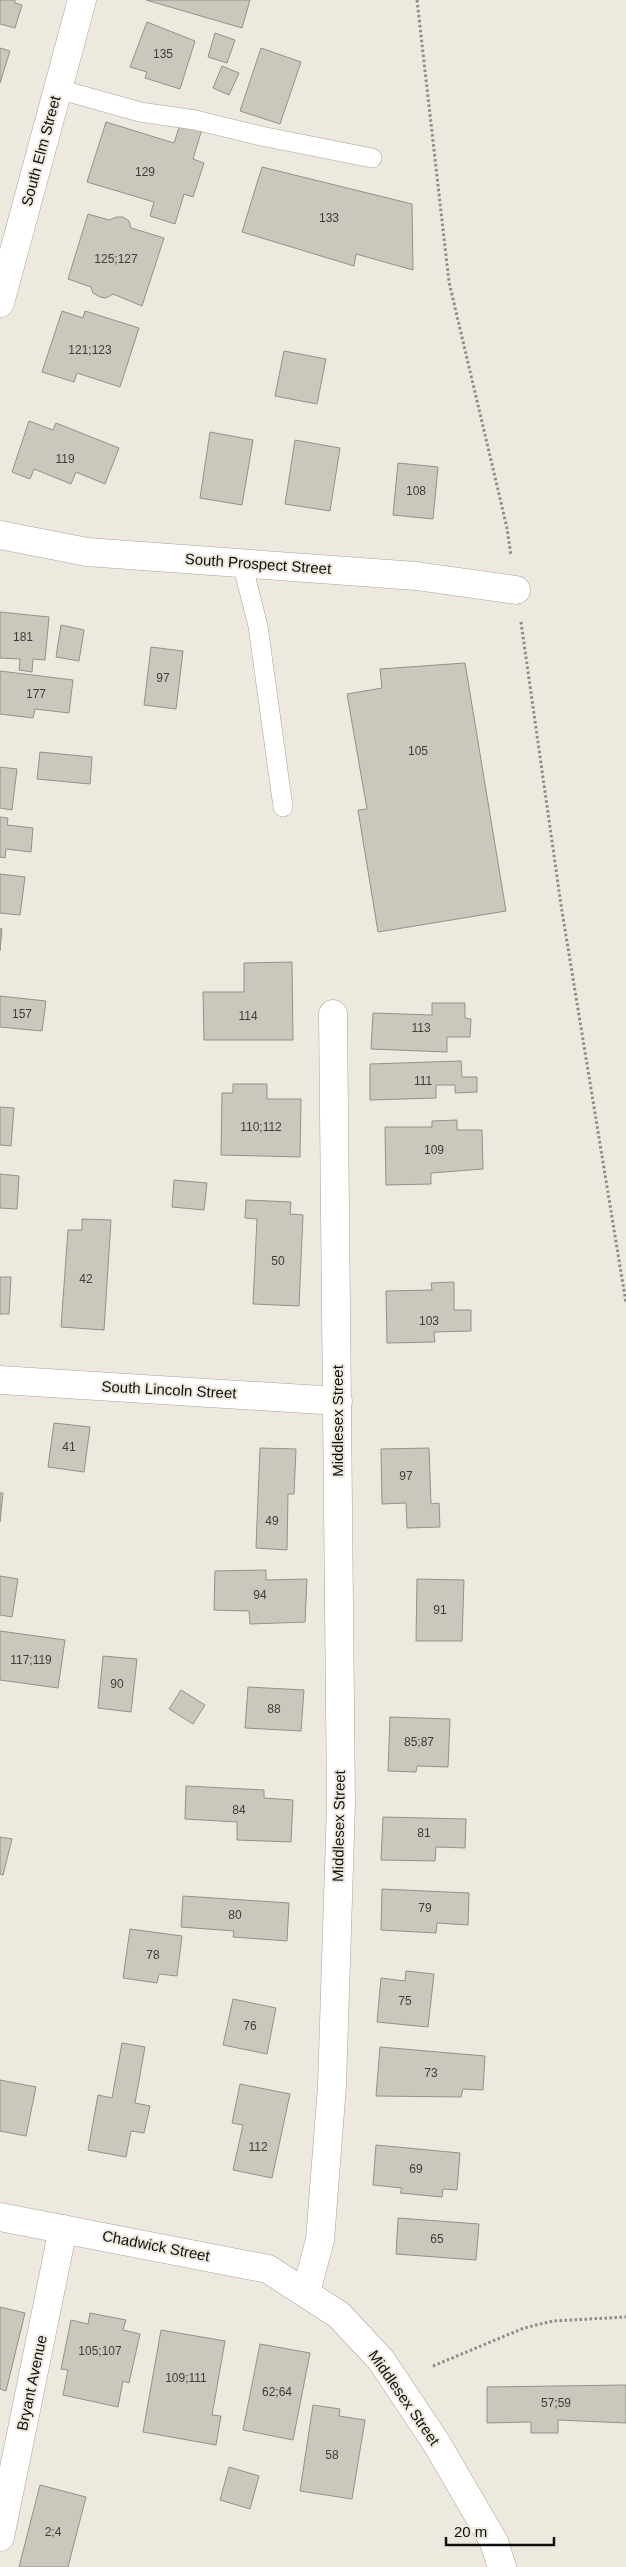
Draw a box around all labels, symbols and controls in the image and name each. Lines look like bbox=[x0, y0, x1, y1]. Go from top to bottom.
house number: 135 bbox=[153, 47, 173, 61]
street label: South Elm Street bbox=[18, 93, 64, 208]
house number: 129 bbox=[135, 165, 155, 179]
house number: 133 bbox=[319, 211, 339, 225]
house number: 125;127 bbox=[94, 252, 138, 266]
house number: 121;123 bbox=[68, 343, 112, 357]
house number: 119 bbox=[55, 452, 75, 466]
house number: 108 bbox=[406, 484, 426, 498]
street label: South Prospect Street bbox=[184, 550, 333, 577]
house number: 181 bbox=[13, 630, 33, 644]
house number: 97 bbox=[156, 671, 170, 685]
house number: 177 bbox=[26, 687, 46, 701]
house number: 105 bbox=[408, 744, 428, 758]
house number: 157 bbox=[12, 1007, 32, 1021]
house number: 114 bbox=[238, 1009, 258, 1023]
house number: 113 bbox=[411, 1021, 431, 1035]
house number: 111 bbox=[414, 1074, 432, 1088]
house number: 110;112 bbox=[240, 1120, 282, 1134]
house number: 109 bbox=[424, 1143, 444, 1157]
house number: 50 bbox=[271, 1254, 285, 1268]
house number: 42 bbox=[79, 1272, 93, 1286]
house number: 103 bbox=[419, 1314, 439, 1328]
street label: Middlesex Street bbox=[329, 1364, 346, 1477]
street label: South Lincoln Street bbox=[101, 1377, 238, 1402]
house number: 41 bbox=[62, 1440, 76, 1454]
house number: 97 bbox=[399, 1469, 413, 1483]
house number: 49 bbox=[265, 1514, 279, 1528]
house number: 94 bbox=[253, 1588, 267, 1602]
house number: 91 bbox=[433, 1603, 447, 1617]
house number: 117;119 bbox=[10, 1653, 52, 1667]
house number: 90 bbox=[110, 1677, 124, 1691]
house number: 88 bbox=[267, 1702, 281, 1716]
house number: 85;87 bbox=[404, 1735, 434, 1749]
street label: Middlesex Street bbox=[329, 1769, 348, 1882]
house number: 84 bbox=[232, 1803, 246, 1817]
house number: 81 bbox=[417, 1826, 431, 1840]
house number: 79 bbox=[418, 1901, 432, 1915]
house number: 80 bbox=[228, 1908, 242, 1922]
house number: 78 bbox=[146, 1948, 160, 1962]
house number: 75 bbox=[398, 1994, 412, 2008]
house number: 76 bbox=[243, 2019, 257, 2033]
house number: 73 bbox=[424, 2066, 438, 2080]
house number: 112 bbox=[248, 2140, 268, 2154]
house number: 69 bbox=[409, 2162, 423, 2176]
street label: Chadwick Street bbox=[101, 2227, 212, 2264]
house number: 65 bbox=[430, 2232, 444, 2246]
street label: Bryant Avenue bbox=[13, 2334, 50, 2432]
house number: 105;107 bbox=[78, 2344, 122, 2358]
street label: Middlesex Street bbox=[365, 2347, 444, 2449]
house number: 109;111 bbox=[165, 2371, 207, 2385]
house number: 62;64 bbox=[262, 2385, 292, 2399]
house number: 57;59 bbox=[541, 2396, 571, 2410]
house number: 58 bbox=[325, 2448, 339, 2462]
scale bar bbox=[446, 2514, 554, 2546]
text: 20 m bbox=[454, 2523, 487, 2540]
house number: 2;4 bbox=[45, 2525, 62, 2539]

